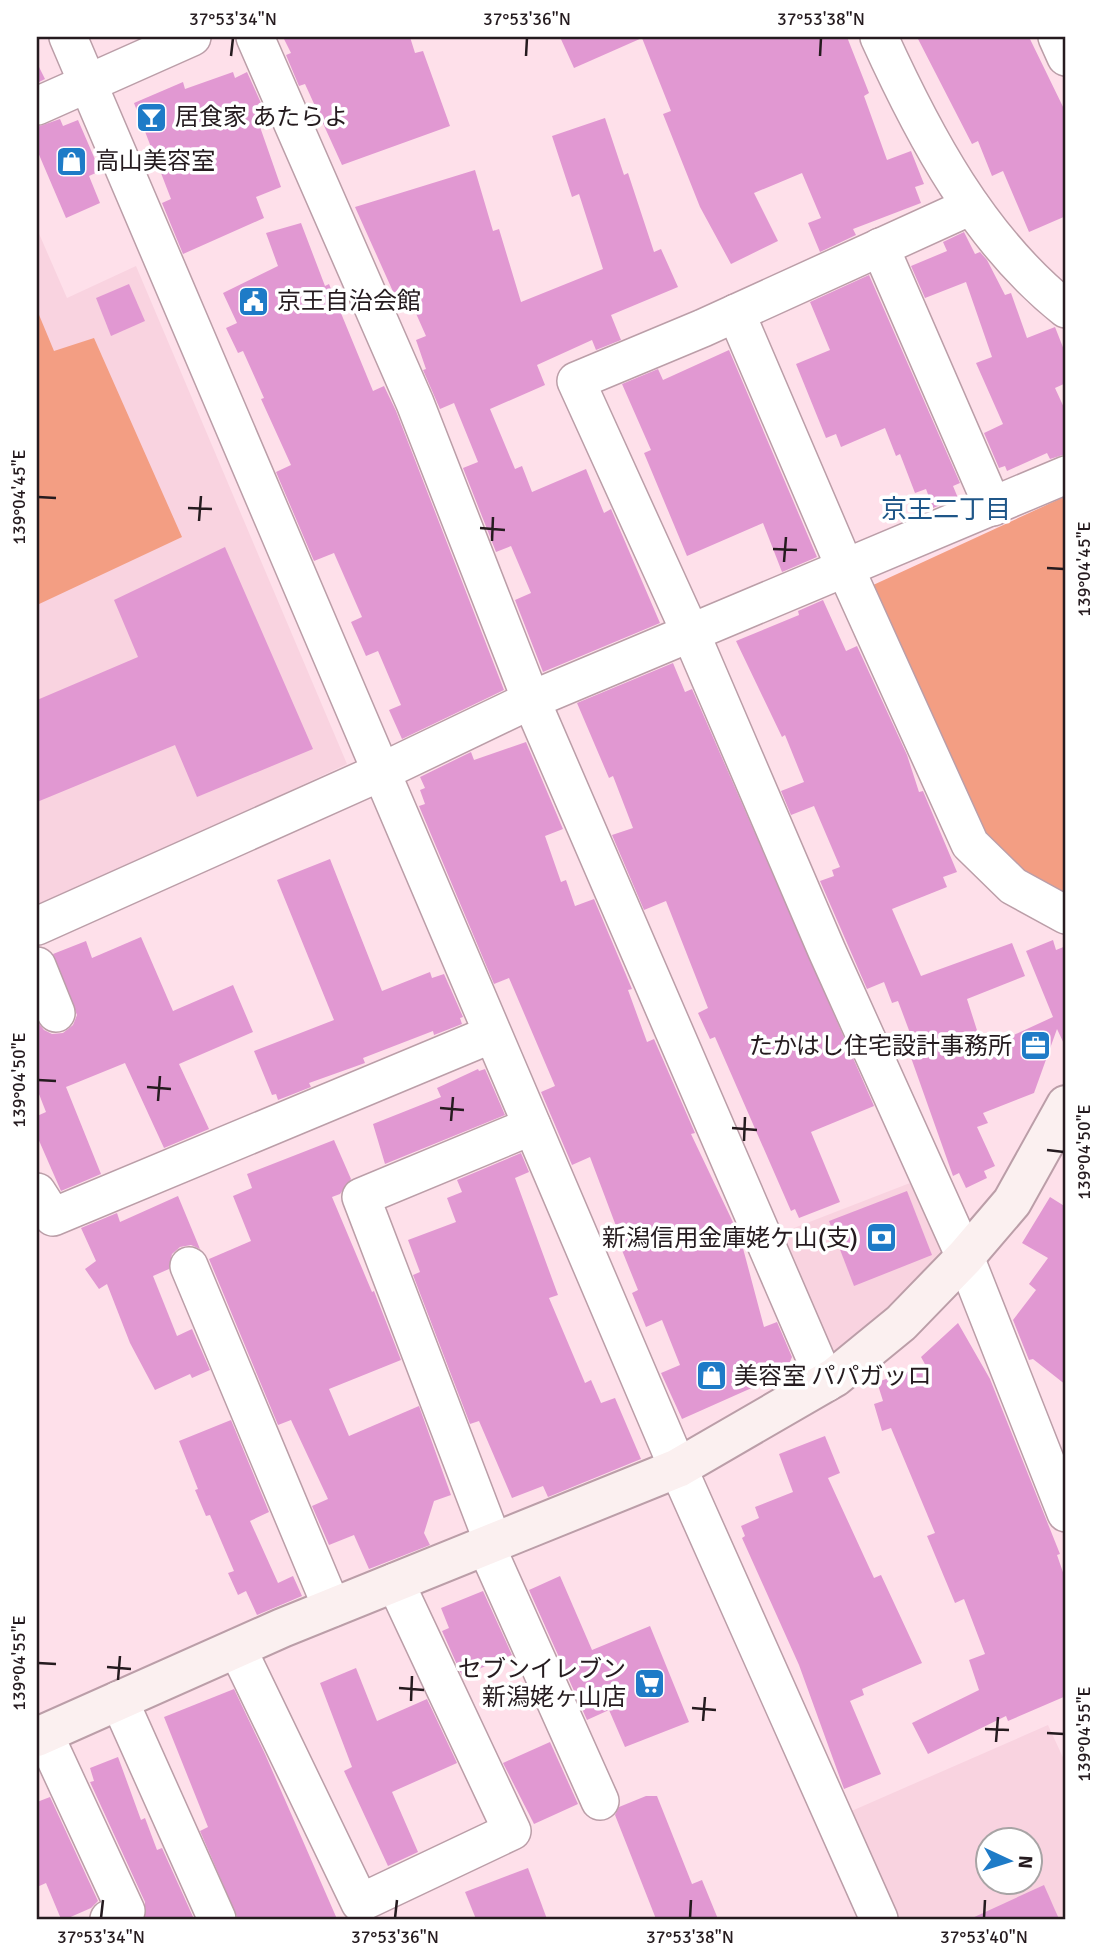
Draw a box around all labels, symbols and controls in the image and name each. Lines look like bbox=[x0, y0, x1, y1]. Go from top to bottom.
text: 37°53'34"N bbox=[189, 8, 277, 30]
text: 37°53'36"N bbox=[483, 8, 571, 30]
text: 37°53'38"N bbox=[777, 8, 865, 30]
bar icon: 居食家 あたらよ bbox=[135, 100, 169, 134]
place label: 居食家 あたらよ bbox=[175, 102, 348, 132]
shop icon: 高山美容室 bbox=[55, 144, 89, 178]
place label: 高山美容室 bbox=[95, 146, 215, 176]
public building icon: 京王自治会館 bbox=[237, 284, 271, 318]
place label: 京王自治会館 bbox=[277, 286, 421, 316]
text: 139°04'45"E bbox=[8, 449, 30, 545]
district label: 京王二丁目 bbox=[881, 494, 1011, 526]
text: 139°04'45"E bbox=[1073, 521, 1095, 617]
office icon: たかはし住宅設計事務所 bbox=[1018, 1029, 1052, 1063]
place label: たかはし住宅設計事務所 bbox=[749, 1031, 1012, 1061]
text: 139°04'50"E bbox=[8, 1032, 30, 1128]
text: 139°04'50"E bbox=[1073, 1104, 1095, 1200]
bank icon: 新潟信用金庫姥ケ山(支) bbox=[864, 1221, 898, 1255]
place label: 新潟信用金庫姥ケ山(支) bbox=[602, 1223, 858, 1253]
shop icon: 美容室 パパガッロ bbox=[694, 1359, 728, 1393]
place label: 美容室 パパガッロ bbox=[734, 1361, 931, 1391]
text: 139°04'55"E bbox=[8, 1615, 30, 1711]
place label: セブンイレブン 新潟姥ヶ山店 bbox=[458, 1654, 626, 1712]
supermarket icon: セブンイレブン 新潟姥ヶ山店 bbox=[632, 1666, 666, 1700]
text: 139°04'55"E bbox=[1073, 1686, 1095, 1782]
north arrow bbox=[974, 1826, 1044, 1896]
text: N bbox=[1013, 1855, 1037, 1870]
text: 37°53'34"N bbox=[57, 1926, 145, 1948]
text: 37°53'36"N bbox=[351, 1926, 439, 1948]
text: 37°53'38"N bbox=[646, 1926, 734, 1948]
text: 37°53'40"N bbox=[940, 1926, 1028, 1948]

